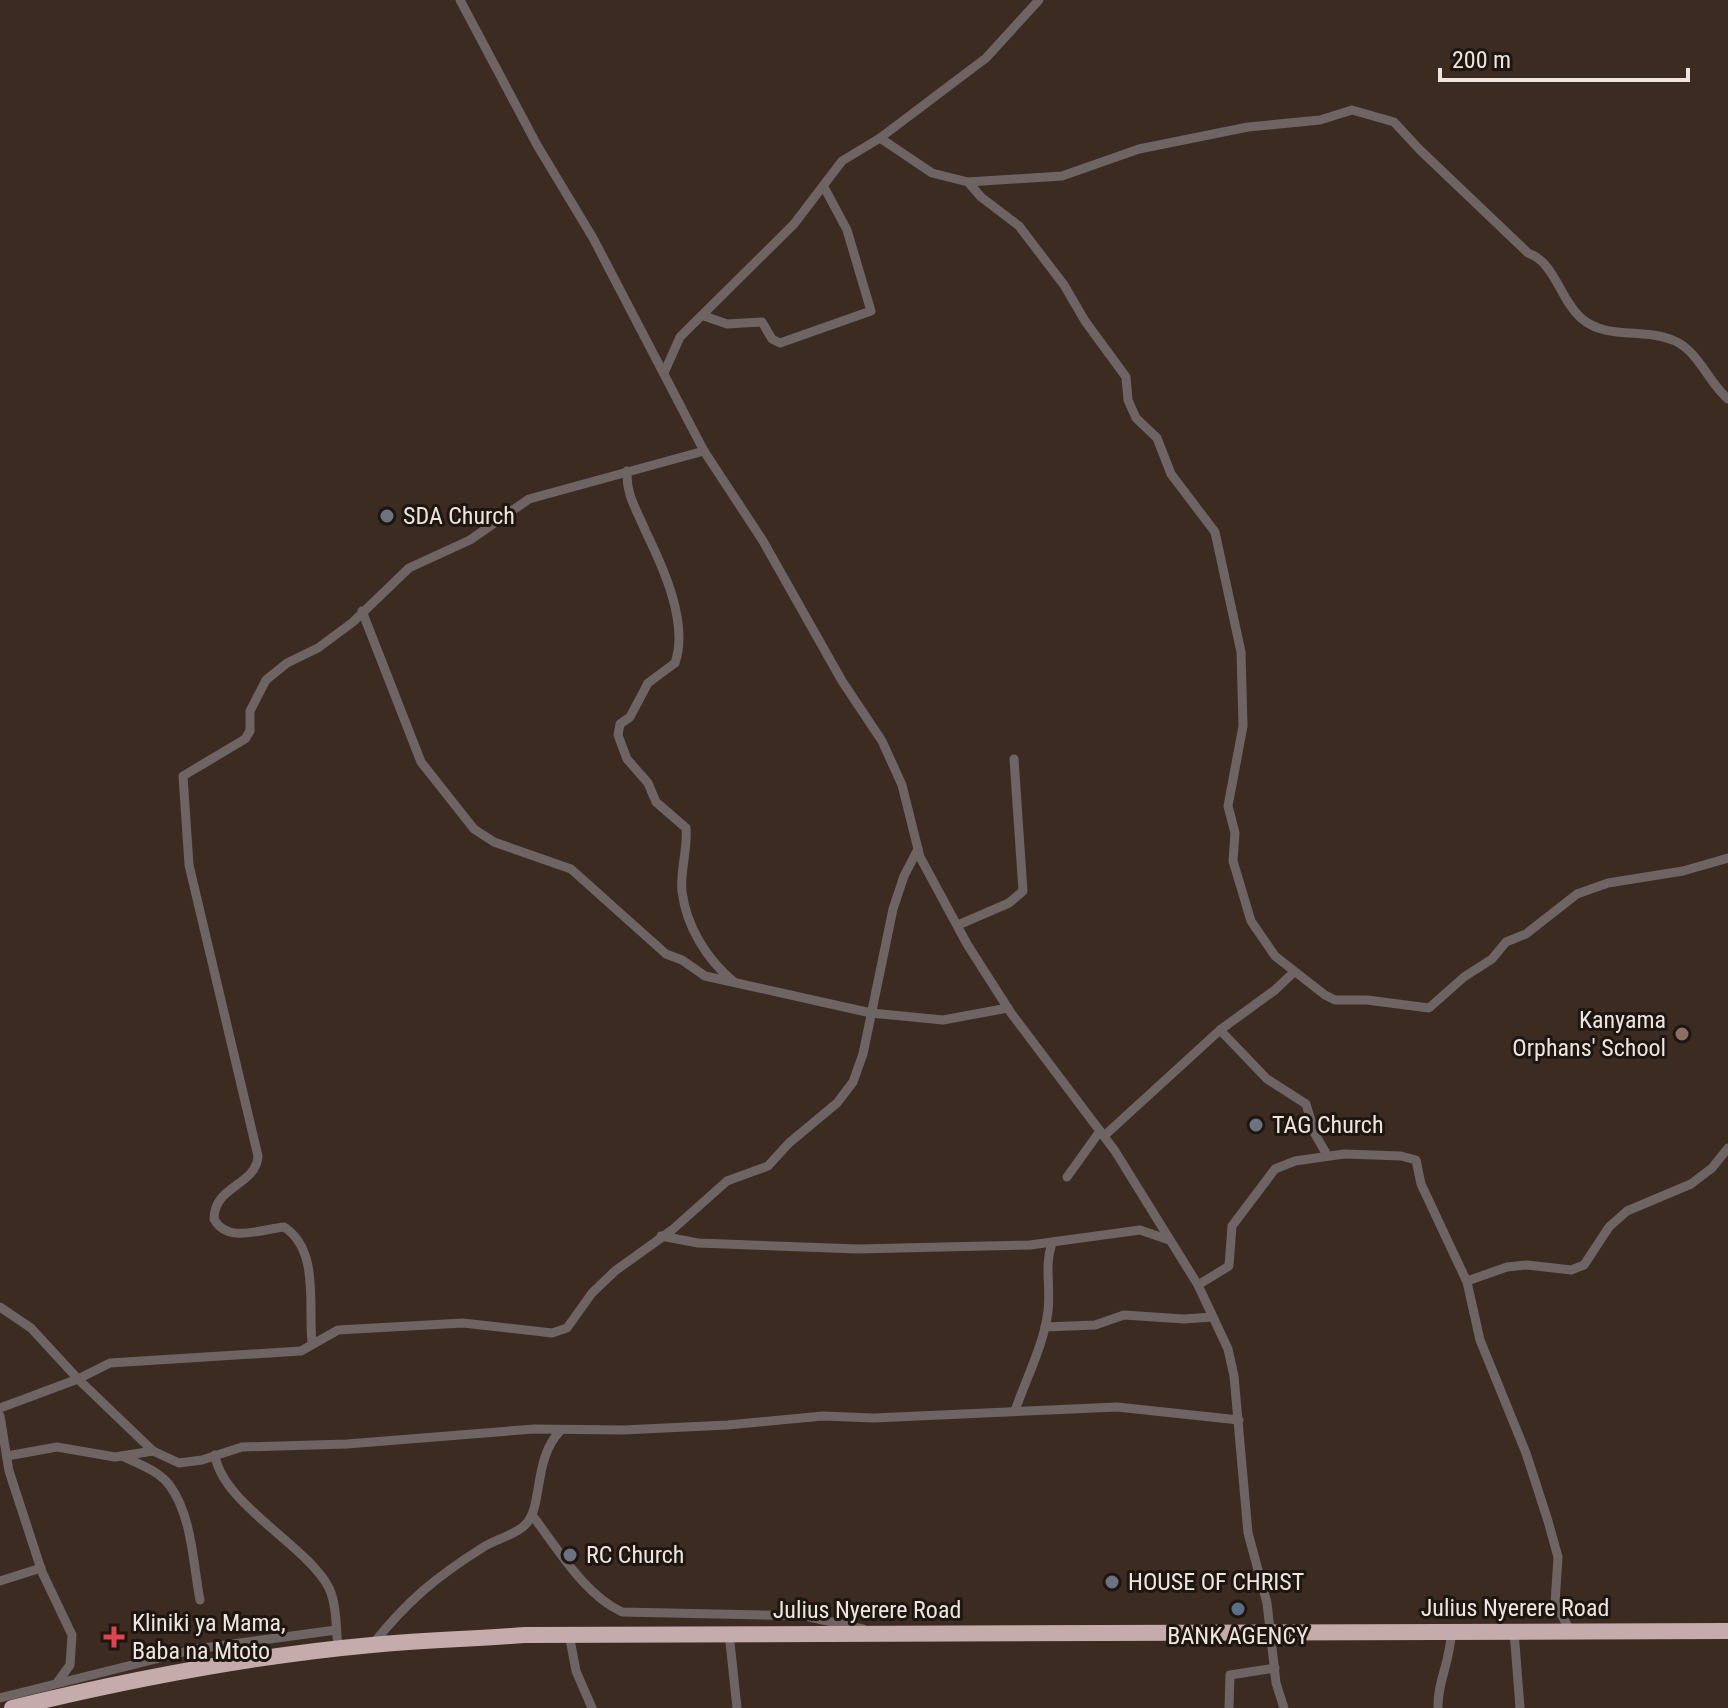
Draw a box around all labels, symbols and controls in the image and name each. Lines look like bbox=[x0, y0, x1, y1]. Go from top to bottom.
scale bar bbox=[1440, 32, 1688, 82]
text: 200 m bbox=[1452, 46, 1511, 74]
place label: SDA Church bbox=[403, 502, 515, 530]
marker: SDA Church bbox=[378, 507, 396, 525]
place label: Kanyama Orphans' School bbox=[1512, 1006, 1666, 1062]
marker: Kanyama Orphans' School bbox=[1673, 1025, 1691, 1043]
place label: TAG Church bbox=[1272, 1111, 1384, 1139]
marker: TAG Church bbox=[1247, 1116, 1265, 1134]
place label: RC Church bbox=[586, 1541, 684, 1569]
marker: RC Church bbox=[561, 1546, 579, 1564]
place label: HOUSE OF CHRIST bbox=[1128, 1568, 1304, 1596]
marker: HOUSE OF CHRIST bbox=[1103, 1573, 1121, 1591]
street label: Julius Nyerere Road bbox=[1421, 1594, 1609, 1622]
street label: Julius Nyerere Road bbox=[773, 1596, 961, 1624]
marker: BANK AGENCY bbox=[1229, 1600, 1247, 1618]
place label: Kliniki ya Mama, Baba na Mtoto bbox=[132, 1609, 286, 1665]
place label: BANK AGENCY bbox=[1167, 1622, 1309, 1650]
marker: Kliniki ya Mama, Baba na Mtoto bbox=[103, 1626, 125, 1648]

